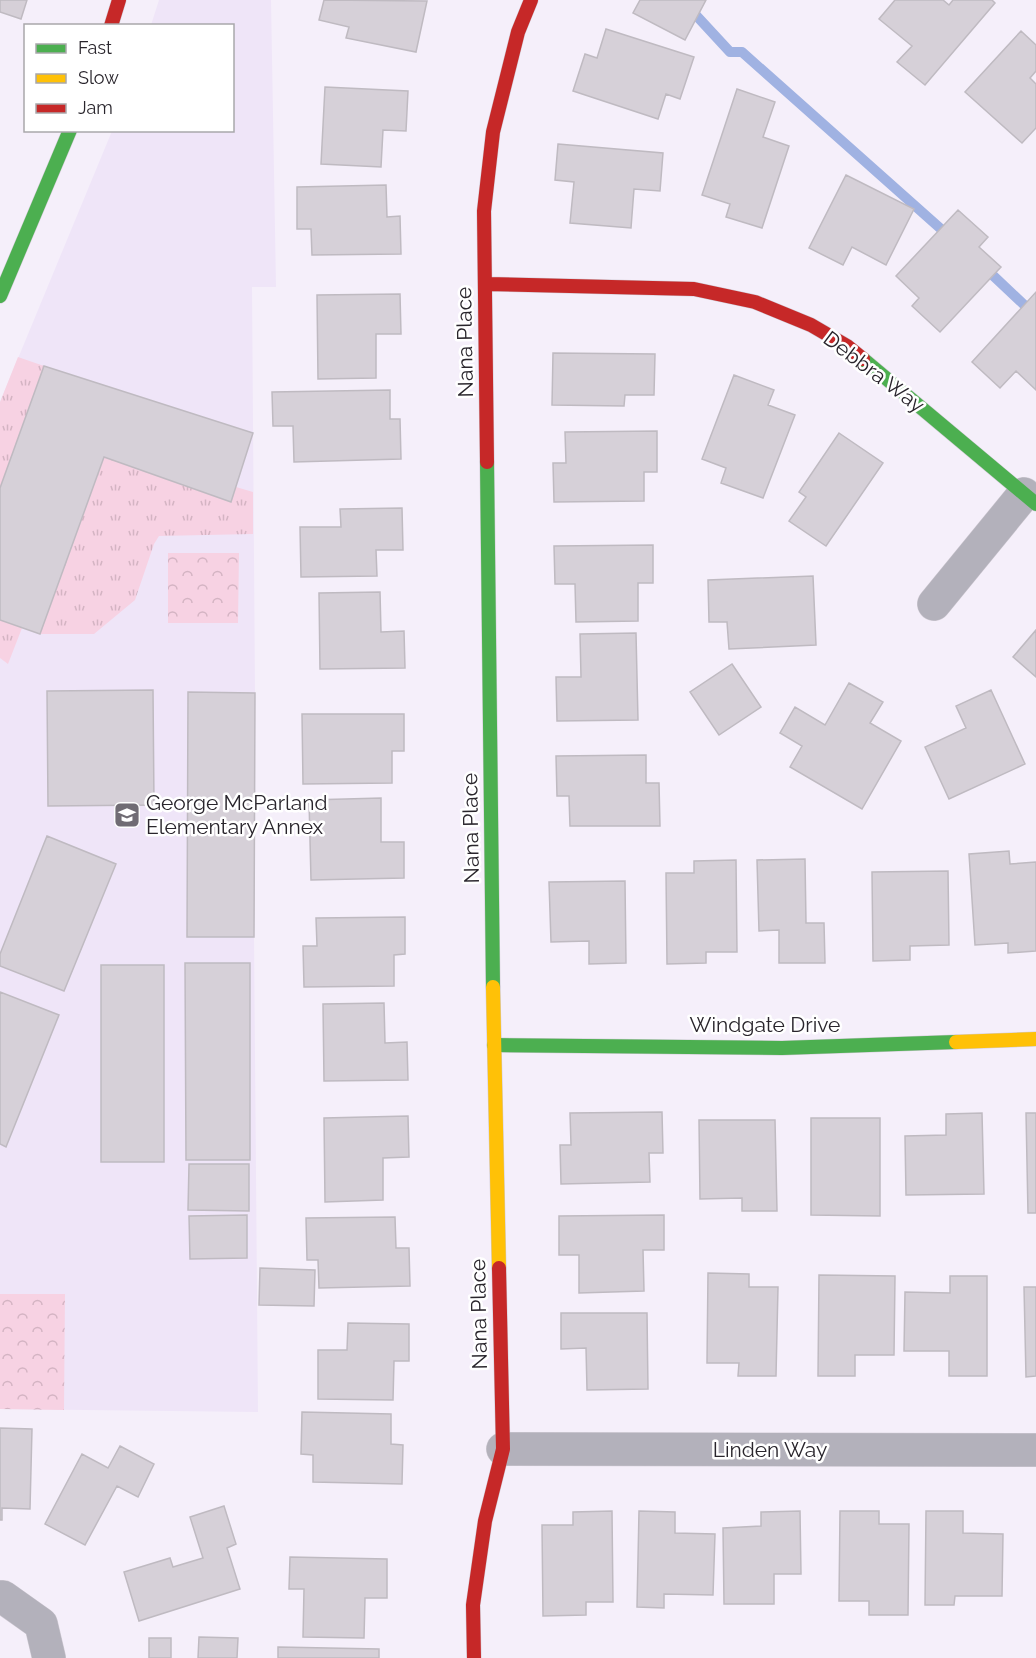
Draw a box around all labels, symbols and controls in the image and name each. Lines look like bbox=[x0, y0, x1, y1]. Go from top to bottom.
legend bbox=[24, 24, 234, 132]
text: Fast bbox=[78, 37, 112, 58]
text: Slow bbox=[78, 67, 119, 88]
text: Jam bbox=[78, 97, 113, 118]
street label: Nana Place bbox=[451, 287, 478, 398]
street label: Debbra Way bbox=[819, 326, 930, 418]
street label: Nana Place bbox=[457, 773, 484, 884]
place label: George McParland Elementary Annex bbox=[146, 790, 328, 839]
school or university icon: George McParland Elementary Annex bbox=[112, 800, 142, 830]
street label: Windgate Drive bbox=[690, 1012, 840, 1037]
street label: Nana Place bbox=[465, 1259, 492, 1370]
street label: Linden Way bbox=[713, 1437, 827, 1462]

